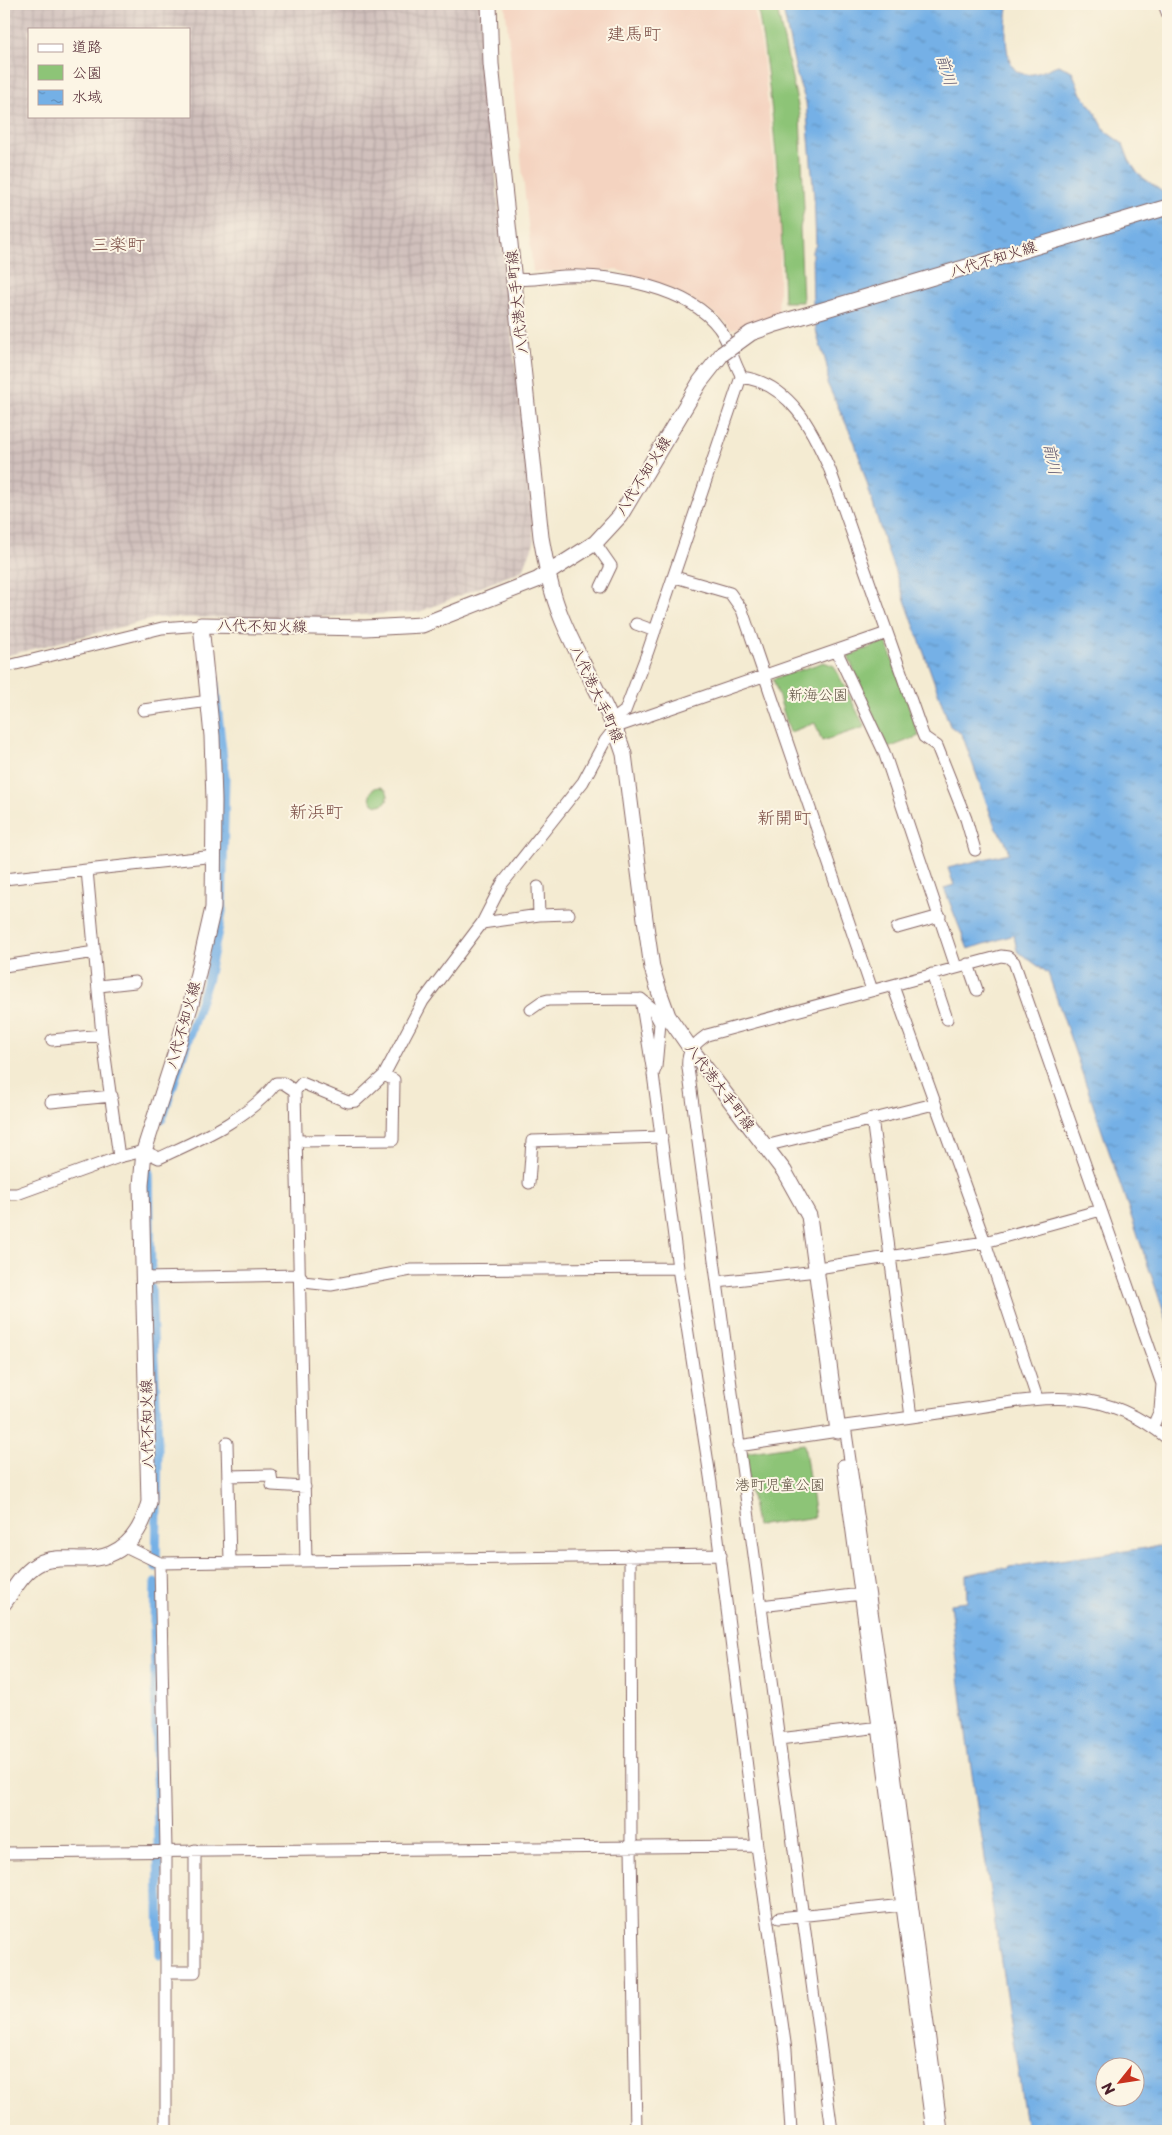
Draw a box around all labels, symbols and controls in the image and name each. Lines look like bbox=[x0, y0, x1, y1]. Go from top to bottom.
district label: 建馬町 bbox=[607, 19, 661, 46]
legend bbox=[28, 28, 190, 118]
text: 道路 bbox=[72, 34, 102, 57]
water label: 前川 bbox=[932, 51, 964, 88]
text: 公園 bbox=[72, 60, 102, 83]
text: 水域 bbox=[72, 84, 102, 107]
district label: 三楽町 bbox=[91, 230, 145, 257]
street label: 八代不知火線 bbox=[946, 233, 1039, 282]
street label: 八代港大手町線 bbox=[499, 249, 532, 356]
street label: 八代不知火線 bbox=[608, 431, 675, 519]
water label: 前川 bbox=[1039, 441, 1069, 477]
street label: 八代不知火線 bbox=[217, 612, 307, 637]
street label: 八代港大手町線 bbox=[566, 641, 631, 746]
park label: 新海公園 bbox=[788, 682, 848, 705]
district label: 新浜町 bbox=[289, 797, 343, 824]
district label: 新開町 bbox=[757, 803, 811, 830]
street label: 八代不知火線 bbox=[158, 978, 205, 1071]
street label: 八代港大手町線 bbox=[680, 1037, 762, 1135]
street label: 八代不知火線 bbox=[133, 1379, 158, 1469]
park label: 港町児童公園 bbox=[735, 1472, 825, 1495]
north arrow bbox=[1094, 2058, 1144, 2108]
text: N bbox=[1096, 2079, 1120, 2099]

